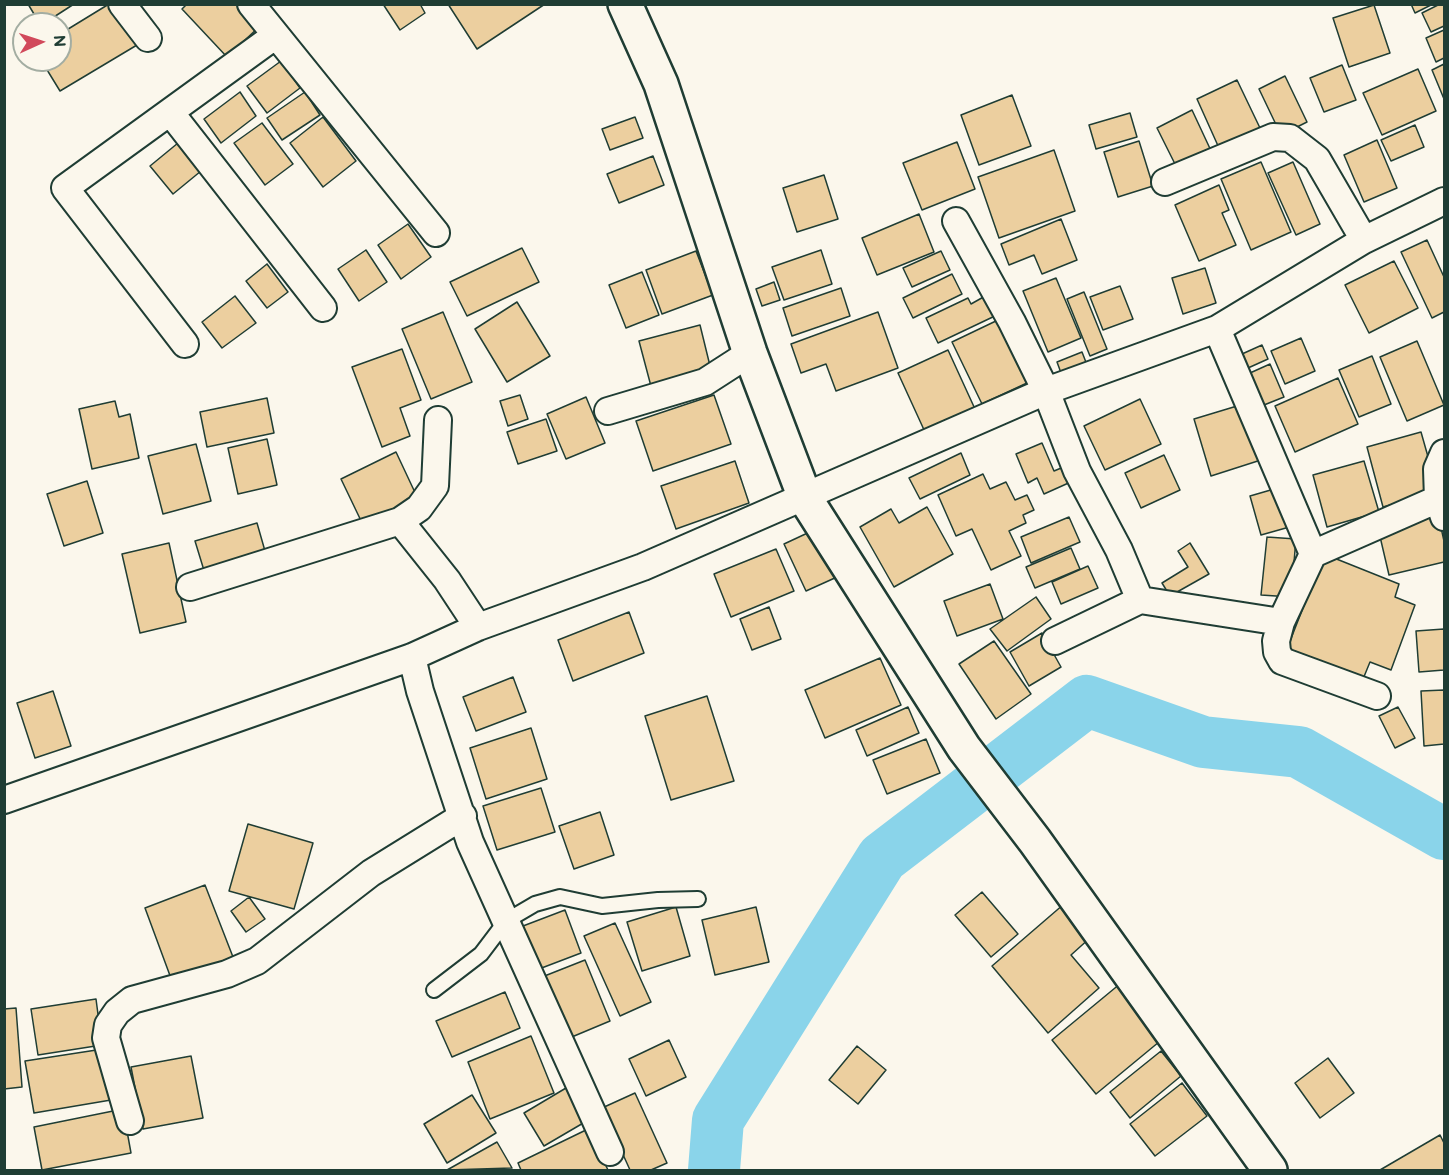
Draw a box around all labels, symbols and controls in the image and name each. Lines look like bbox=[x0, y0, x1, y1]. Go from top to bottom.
north arrow bbox=[12, 12, 72, 72]
text: N bbox=[49, 35, 68, 48]

